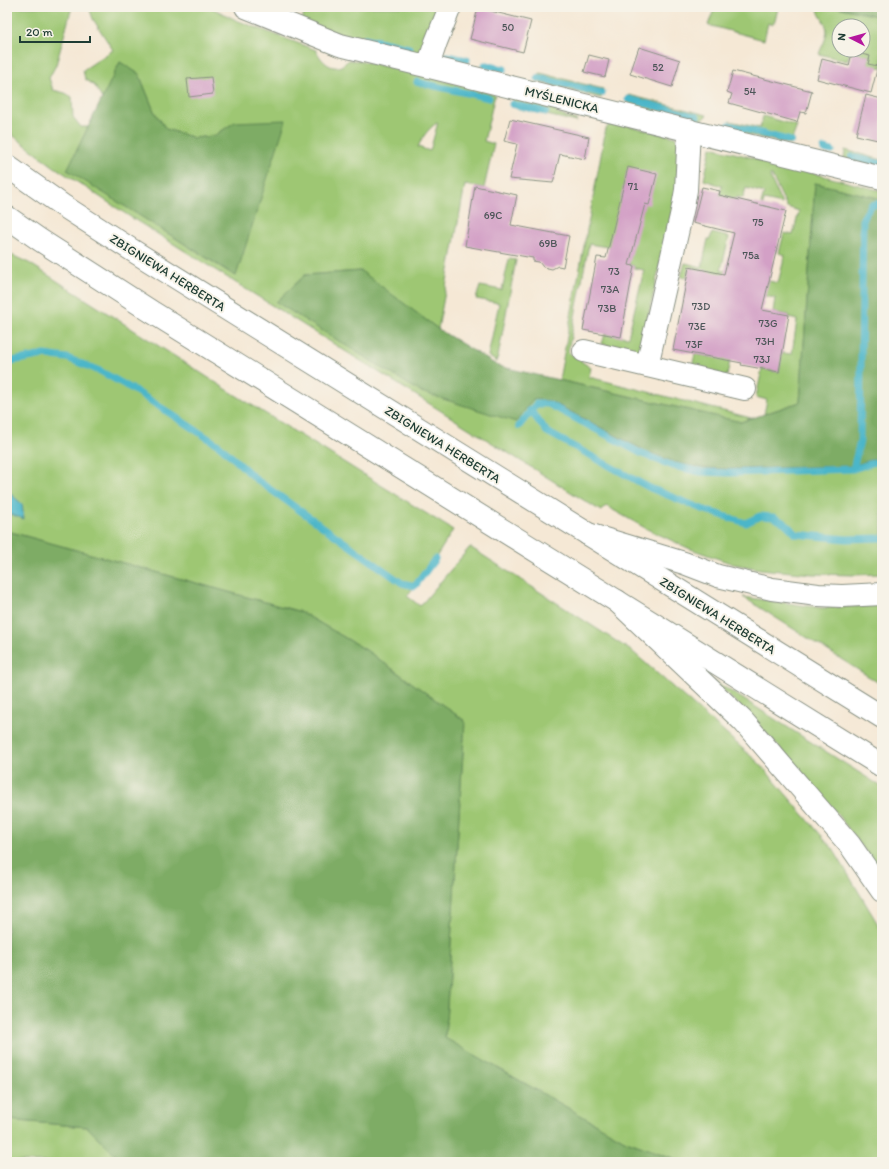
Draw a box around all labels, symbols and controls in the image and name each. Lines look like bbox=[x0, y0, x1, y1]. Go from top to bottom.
scale bar bbox=[20, 18, 90, 44]
north arrow bbox=[831, 18, 871, 58]
house number: 50 bbox=[502, 21, 514, 34]
text: 20 m bbox=[26, 25, 53, 39]
text: N bbox=[835, 33, 848, 41]
house number: 52 bbox=[652, 61, 664, 74]
street label: MYŚLENICKA bbox=[523, 83, 601, 116]
house number: 54 bbox=[744, 85, 757, 98]
house number: 71 bbox=[628, 180, 638, 193]
house number: 69C bbox=[484, 209, 502, 222]
house number: 75 bbox=[752, 216, 764, 229]
street label: ZBIGNIEWA HERBERTA bbox=[107, 231, 229, 315]
house number: 69B bbox=[539, 237, 557, 250]
house number: 75a bbox=[743, 249, 760, 262]
house number: 73 bbox=[608, 265, 620, 278]
house number: 73A bbox=[601, 283, 619, 296]
house number: 73D bbox=[692, 300, 710, 313]
house number: 73B bbox=[598, 302, 616, 315]
house number: 73G bbox=[758, 317, 778, 330]
house number: 73E bbox=[688, 320, 706, 333]
house number: 73H bbox=[755, 335, 775, 348]
house number: 73F bbox=[685, 338, 703, 351]
house number: 73J bbox=[754, 353, 771, 366]
street label: ZBIGNIEWA HERBERTA bbox=[382, 403, 504, 487]
street label: ZBIGNIEWA HERBERTA bbox=[657, 574, 779, 658]

